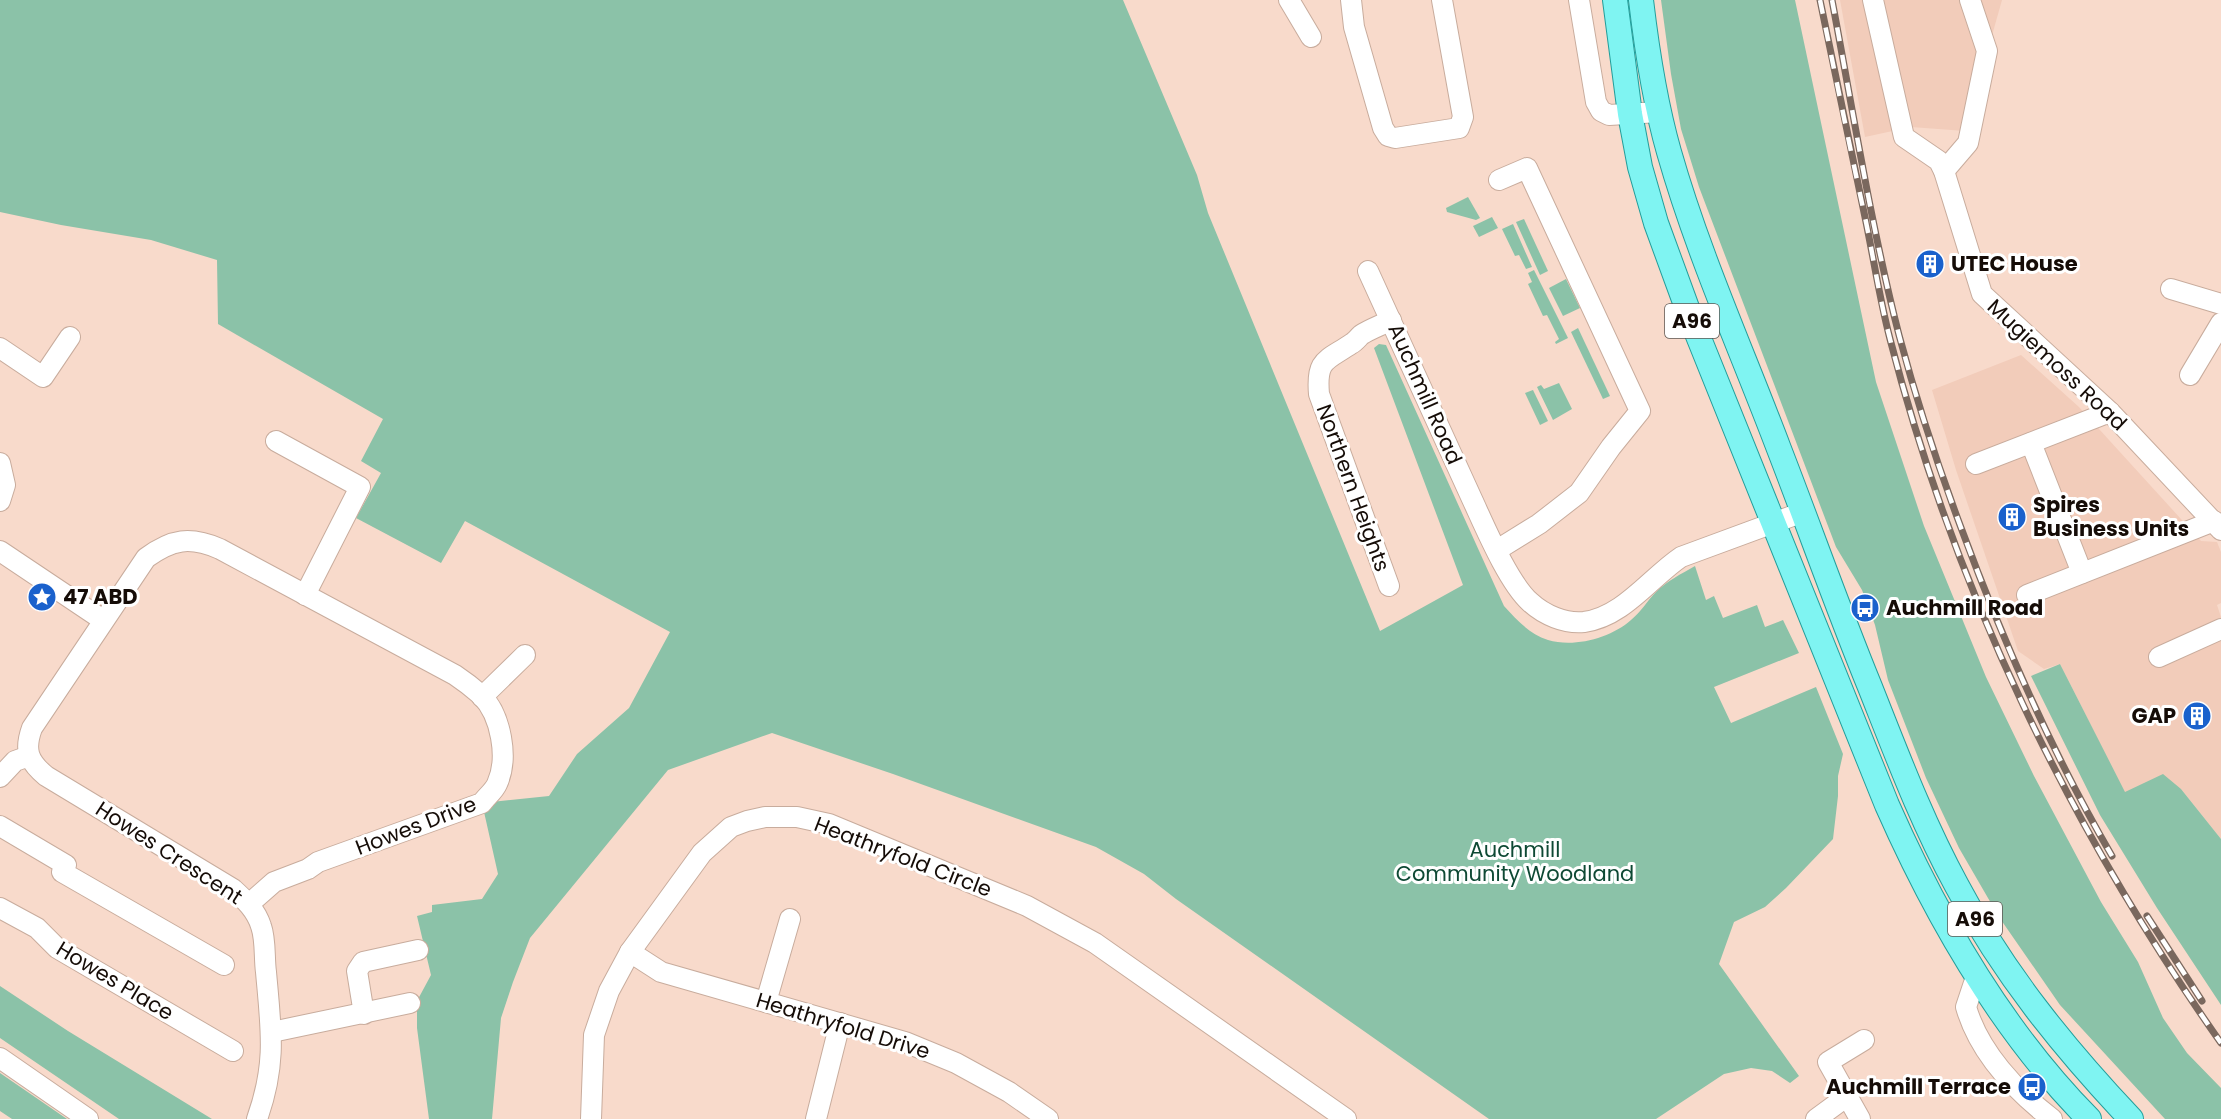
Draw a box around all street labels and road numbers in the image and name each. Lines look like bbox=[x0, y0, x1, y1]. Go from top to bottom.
street label: Mugiemoss Road bbox=[1981, 292, 2133, 437]
road number: A96 bbox=[1665, 304, 1719, 338]
street label: Auchmill Road bbox=[1381, 319, 1469, 469]
street label: Northern Heights bbox=[1310, 400, 1397, 575]
street label: Howes Drive bbox=[351, 789, 481, 862]
street label: Howes Crescent bbox=[90, 794, 248, 911]
street label: Heathryfold Circle bbox=[810, 809, 996, 904]
road number: A96 bbox=[1948, 902, 2002, 936]
street label: Howes Place bbox=[51, 934, 179, 1027]
street label: Heathryfold Drive bbox=[753, 985, 934, 1066]

